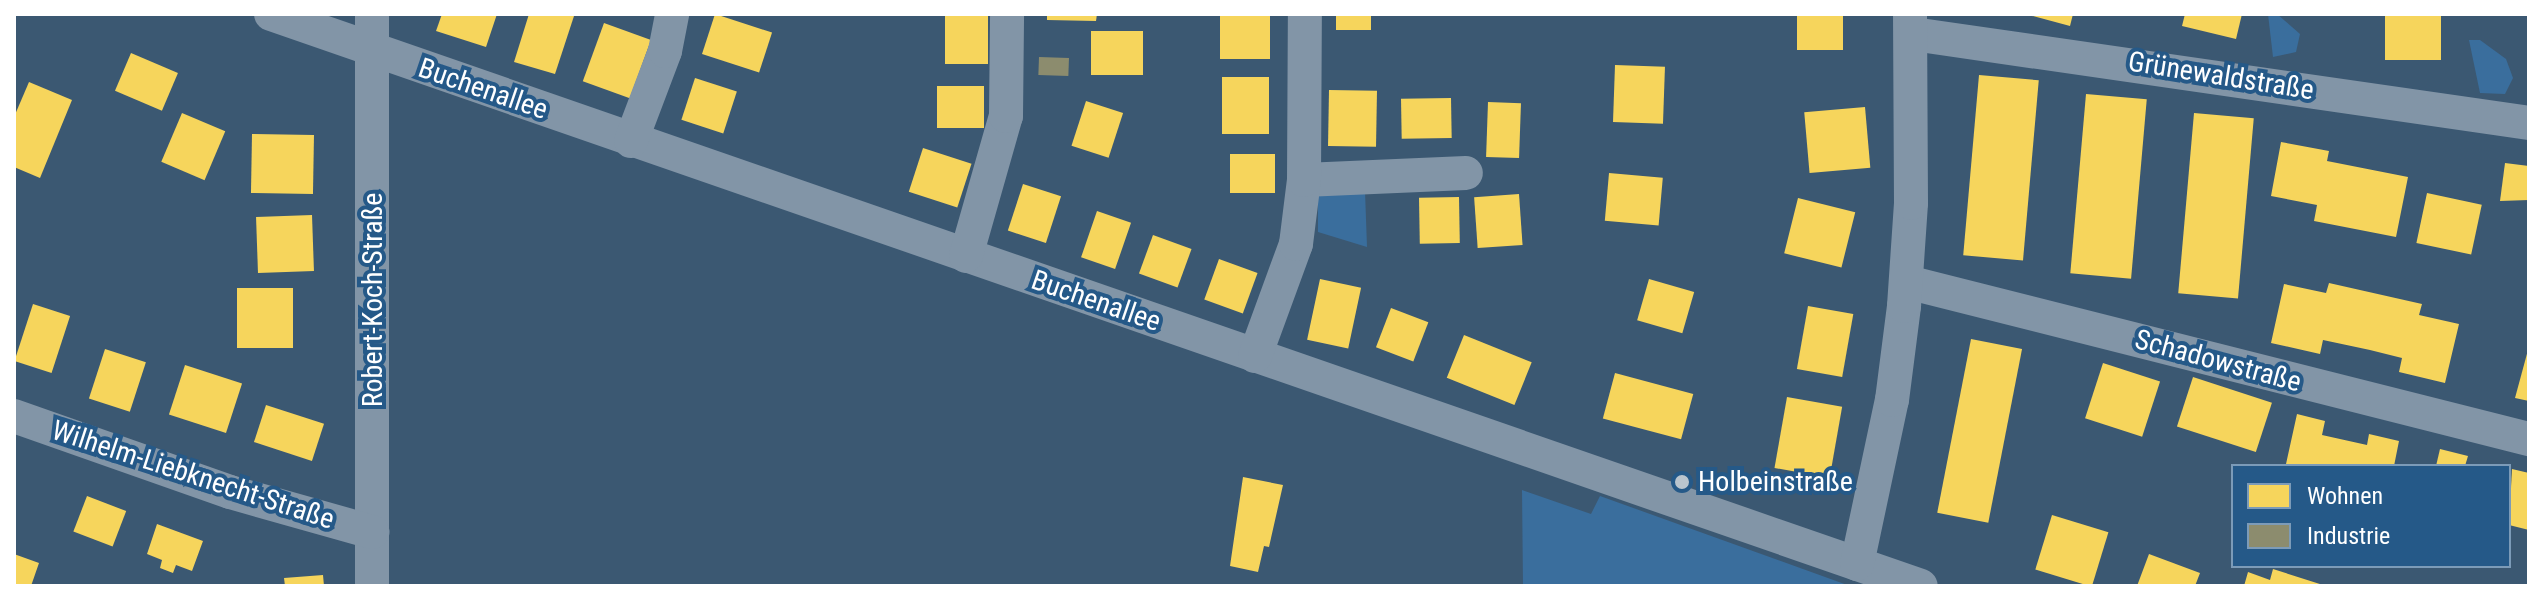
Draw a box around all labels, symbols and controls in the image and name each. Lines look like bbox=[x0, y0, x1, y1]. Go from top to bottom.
street label: Grünewaldstraße bbox=[2126, 45, 2316, 107]
street label: Buchenallee bbox=[414, 51, 552, 127]
street label: Robert-Koch-Straße bbox=[356, 193, 390, 407]
street label: Buchenallee bbox=[1027, 263, 1165, 339]
street label: Schadowstraße bbox=[2131, 323, 2305, 399]
street label: Wilhelm-Liebknecht-Straße bbox=[48, 413, 338, 537]
legend bbox=[2231, 464, 2511, 568]
place label: Holbeinstraße bbox=[1698, 465, 1853, 499]
marker: Holbeinstraße bbox=[1673, 473, 1691, 491]
text: Wohnen bbox=[2307, 482, 2383, 510]
text: Industrie bbox=[2307, 522, 2390, 550]

